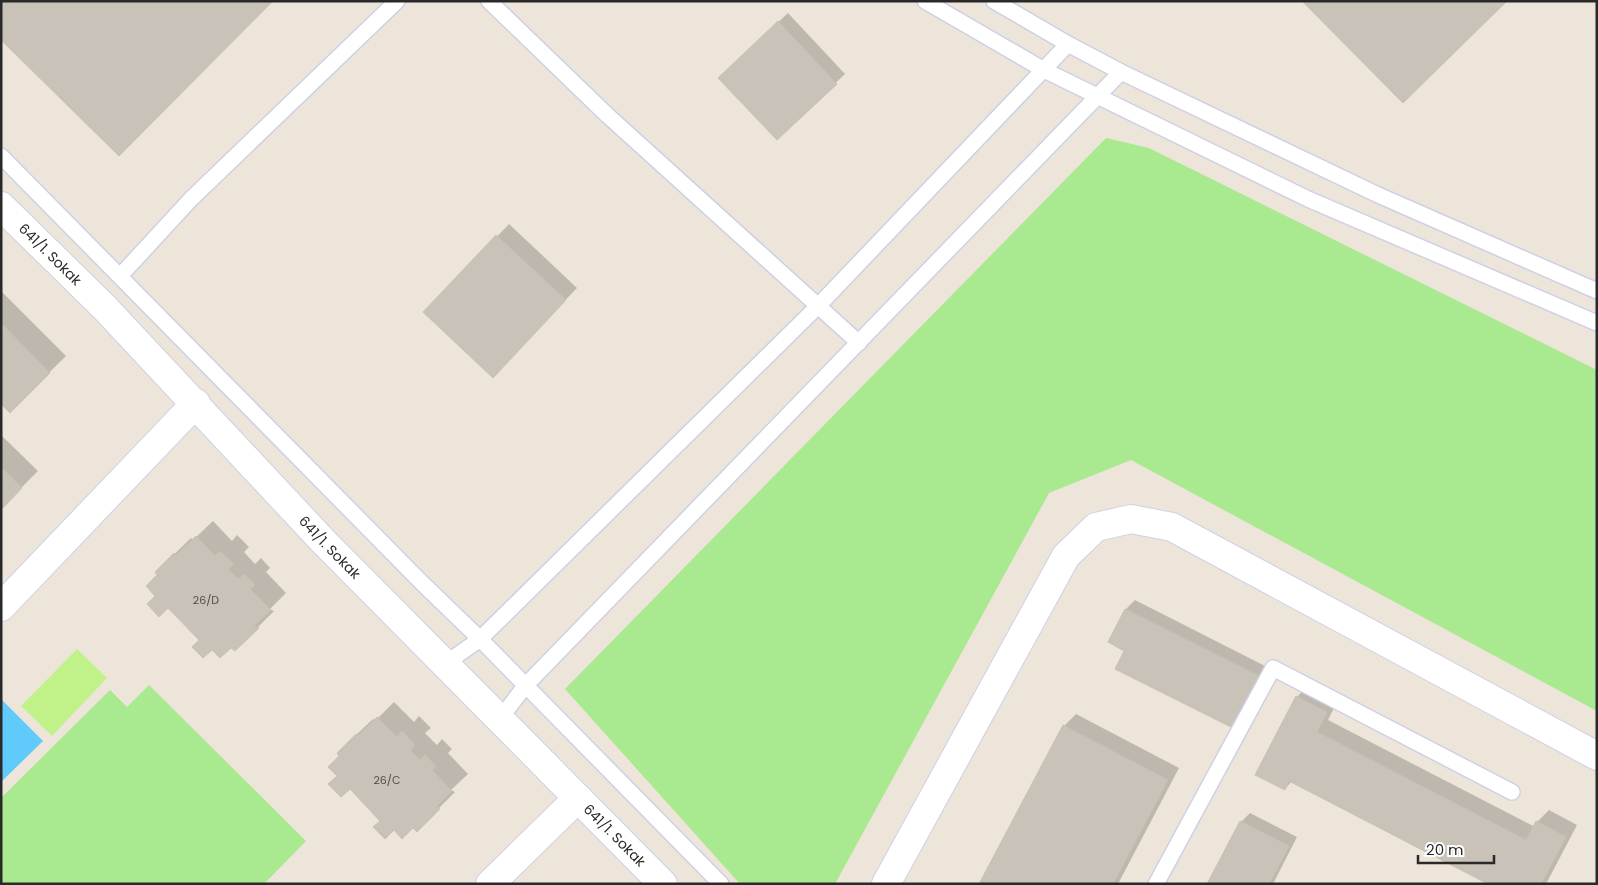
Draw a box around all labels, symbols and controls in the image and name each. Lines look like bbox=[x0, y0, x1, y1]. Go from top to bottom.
street label: 641/1. Sokak bbox=[14, 219, 87, 290]
street label: 641/1. Sokak bbox=[294, 511, 366, 584]
house number: 26/D bbox=[193, 592, 219, 608]
house number: 26/C bbox=[373, 772, 401, 788]
street label: 641/1. Sokak bbox=[579, 799, 651, 872]
scale bar bbox=[1418, 832, 1494, 864]
text: 20 m bbox=[1426, 839, 1464, 860]

